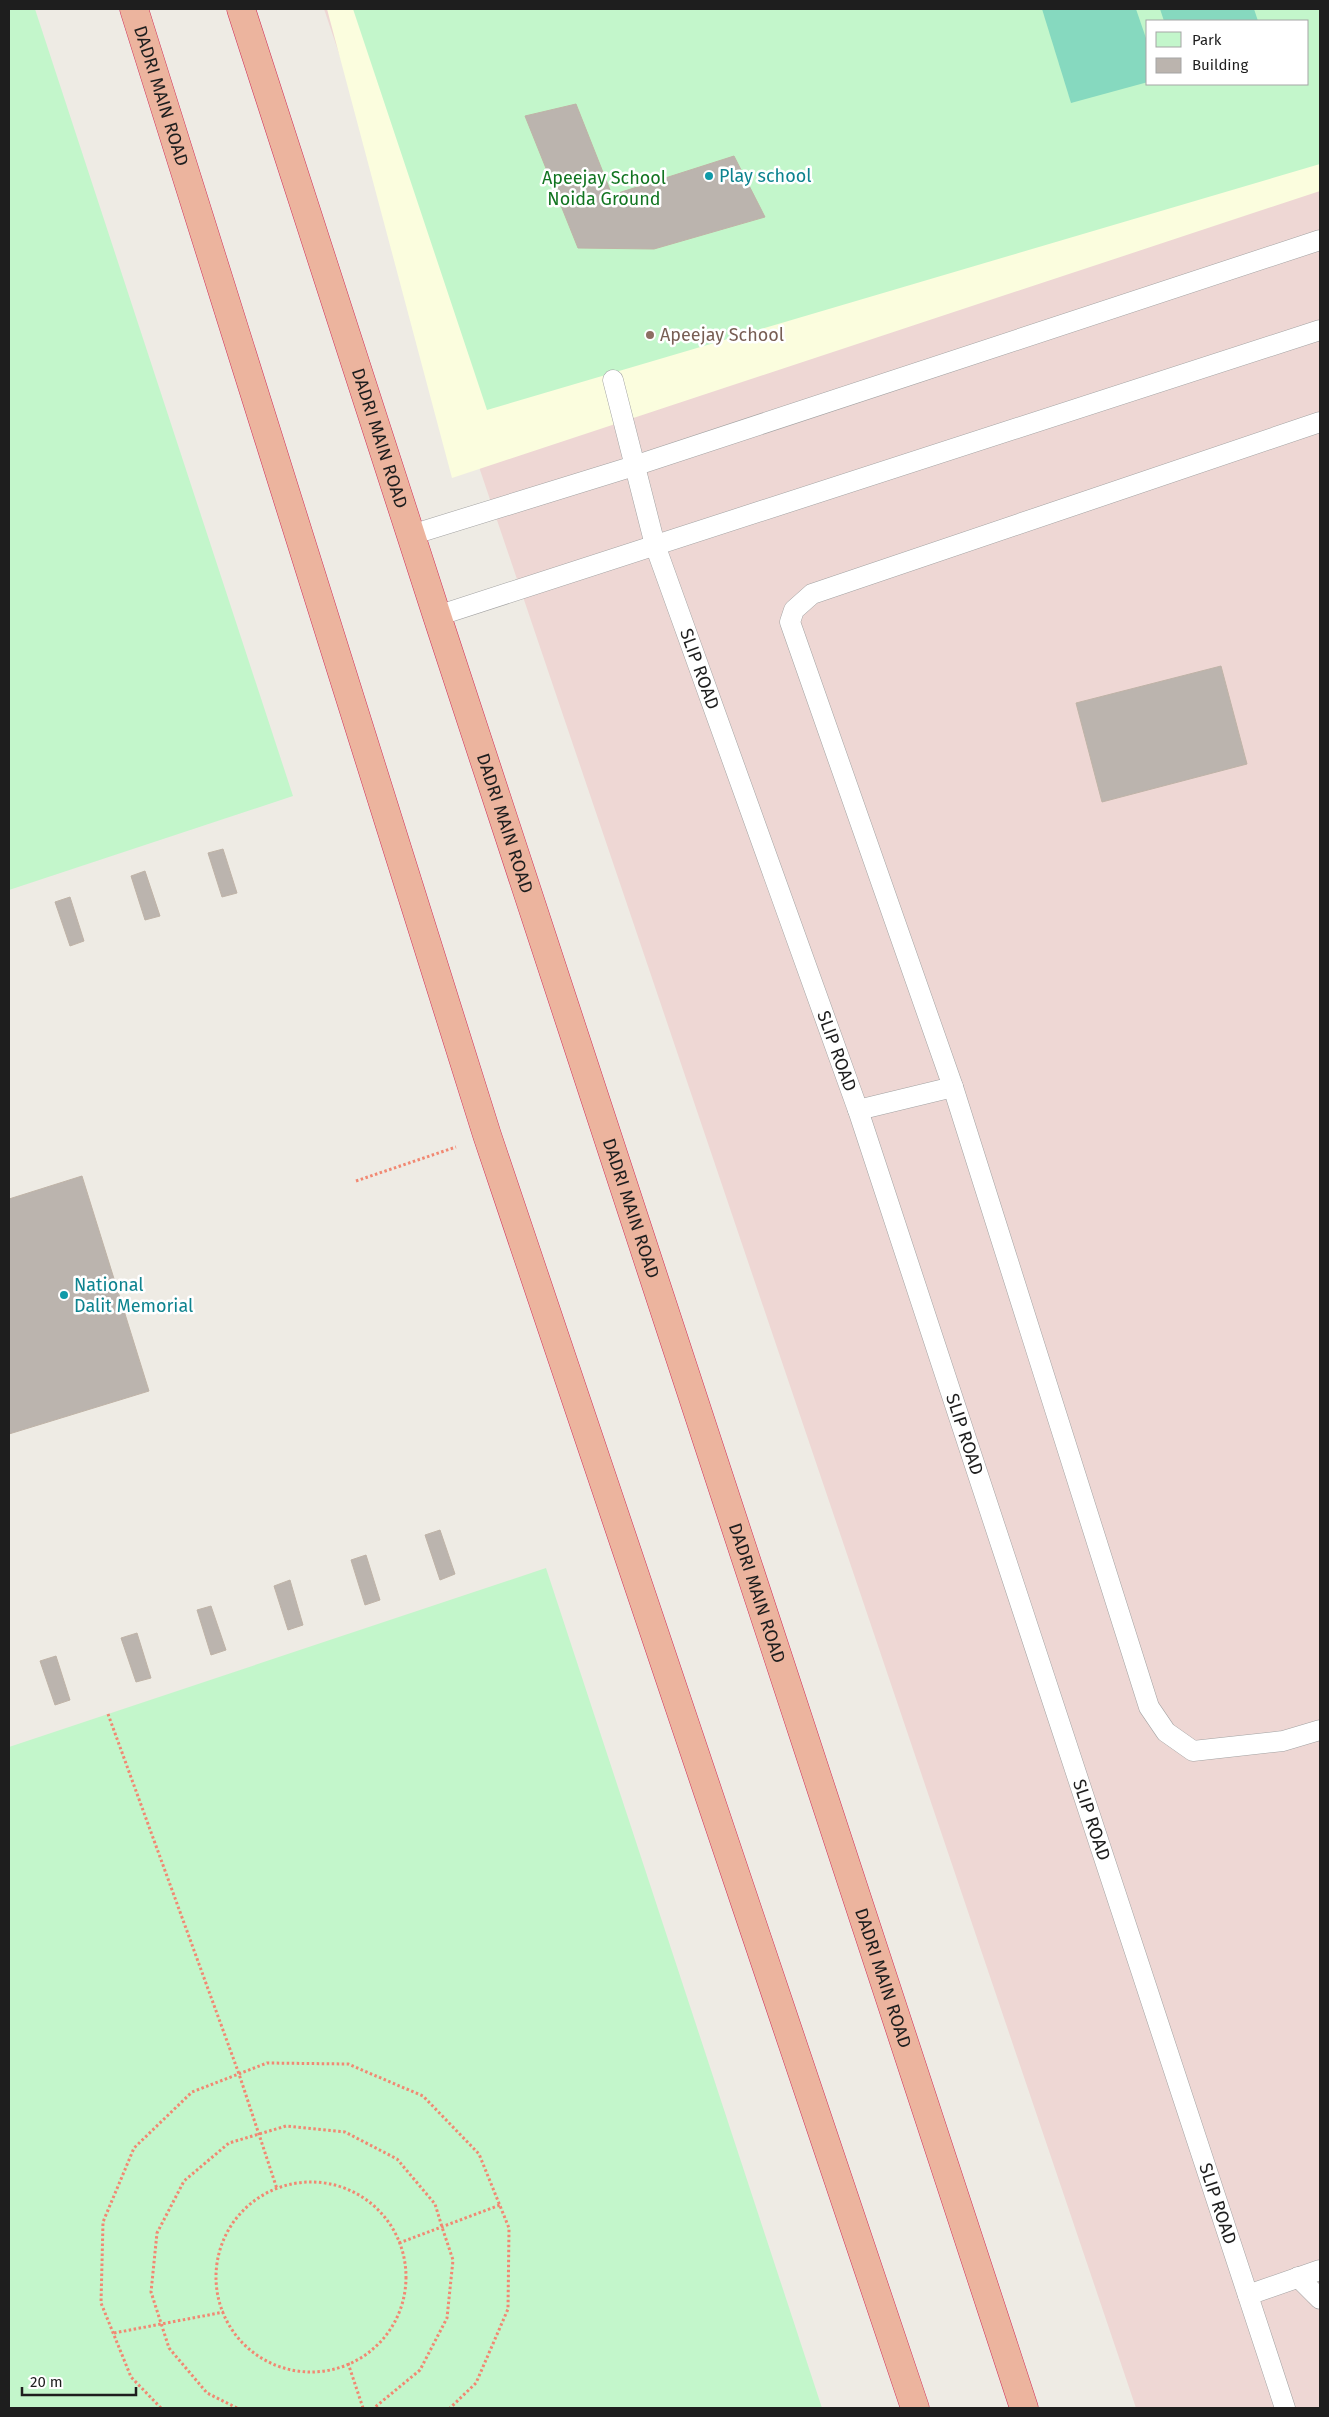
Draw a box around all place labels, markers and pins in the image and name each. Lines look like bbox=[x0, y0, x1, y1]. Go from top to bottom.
place label: Play school bbox=[719, 165, 811, 187]
marker: Play school bbox=[703, 170, 715, 182]
place label: Apeejay School bbox=[660, 324, 784, 346]
marker: Apeejay School bbox=[644, 329, 656, 341]
place label: National Dalit Memorial bbox=[74, 1274, 193, 1317]
marker: National Dalit Memorial bbox=[58, 1289, 70, 1301]

